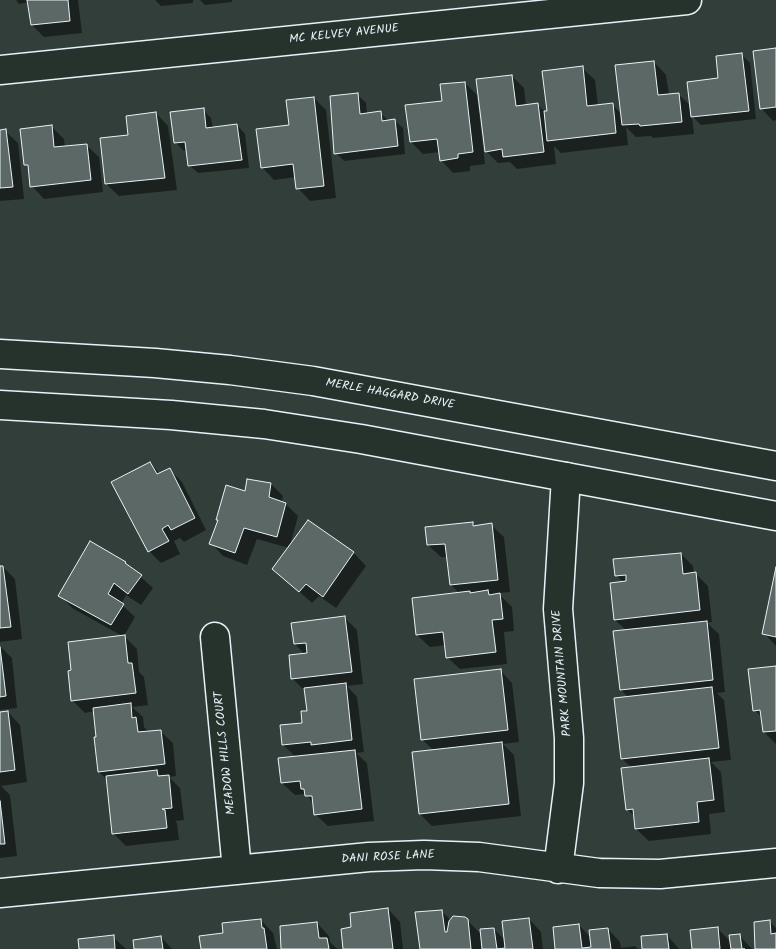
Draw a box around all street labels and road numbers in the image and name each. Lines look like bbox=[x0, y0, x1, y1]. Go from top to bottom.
street label: MC KELVEY AVENUE bbox=[288, 22, 400, 48]
street label: MERLE HAGGARD DRIVE bbox=[324, 377, 456, 413]
street label: PARK MOUNTAIN DRIVE bbox=[550, 609, 576, 737]
street label: MEADOW HILLS COURT bbox=[212, 690, 240, 816]
street label: DANI ROSE LANE bbox=[341, 848, 435, 868]

